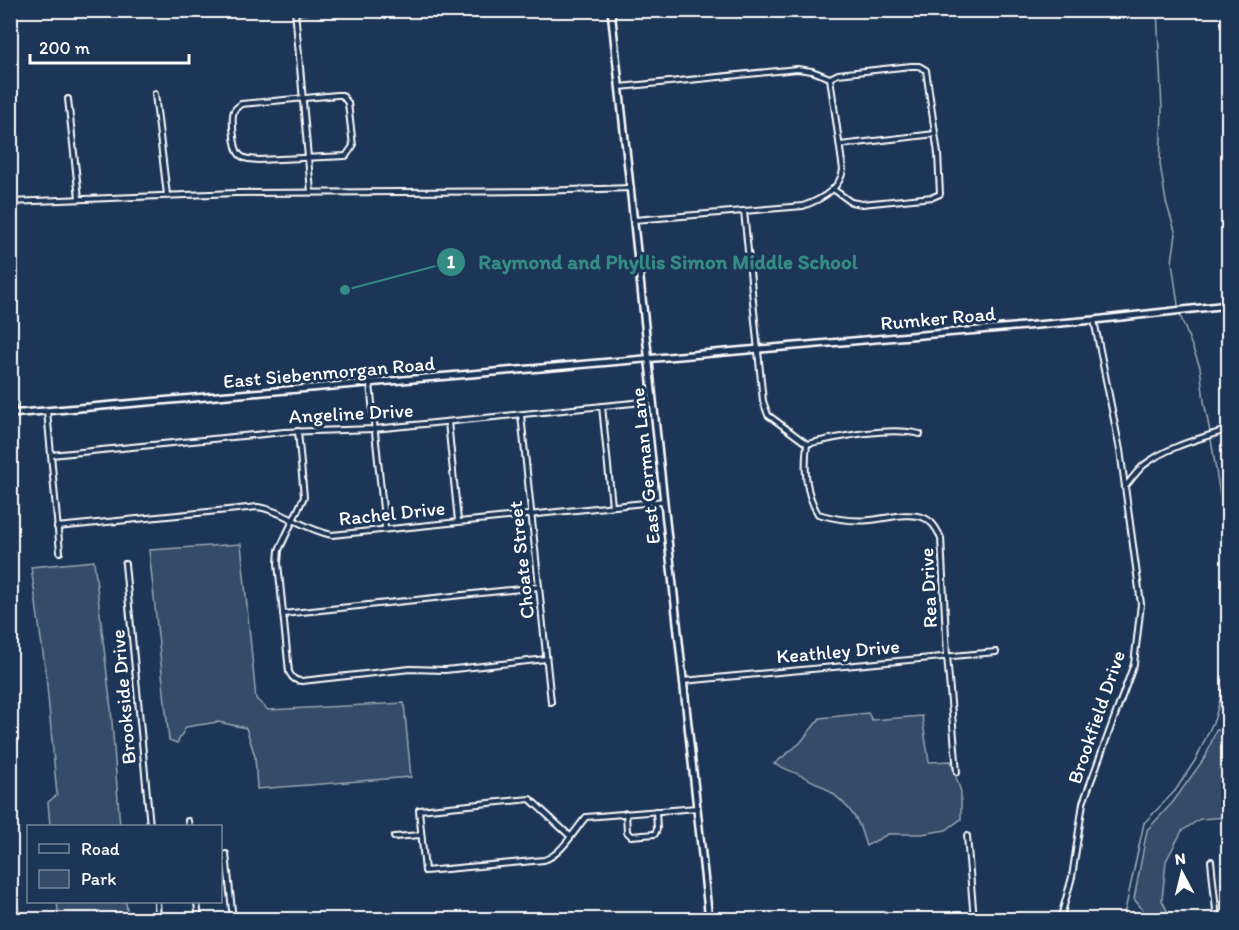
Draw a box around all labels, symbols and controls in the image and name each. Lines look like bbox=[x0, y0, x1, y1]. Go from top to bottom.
scale bar bbox=[30, 27, 189, 65]
text: 200 m bbox=[39, 37, 90, 59]
callout: Raymond and Phyllis Simon Middle School bbox=[436, 242, 869, 281]
text: Raymond and Phyllis Simon Middle School bbox=[478, 249, 859, 275]
text: 1 bbox=[447, 251, 456, 273]
street label: Rumker Road bbox=[879, 301, 997, 335]
street label: East Siebenmorgan Road bbox=[222, 351, 436, 393]
street label: East German Lane bbox=[625, 387, 665, 545]
street label: Angeline Drive bbox=[288, 398, 414, 428]
street label: Rachel Drive bbox=[338, 495, 446, 531]
street label: Choate Street bbox=[503, 499, 539, 620]
street label: Rea Drive bbox=[914, 547, 942, 629]
street label: Brookside Drive bbox=[105, 629, 141, 765]
street label: Keathley Drive bbox=[775, 634, 901, 668]
street label: Brookfield Drive bbox=[1062, 647, 1130, 787]
legend bbox=[27, 825, 222, 903]
text: Road bbox=[81, 838, 120, 860]
north arrow bbox=[1152, 843, 1212, 903]
text: N bbox=[1174, 849, 1187, 869]
text: Park bbox=[81, 868, 116, 890]

